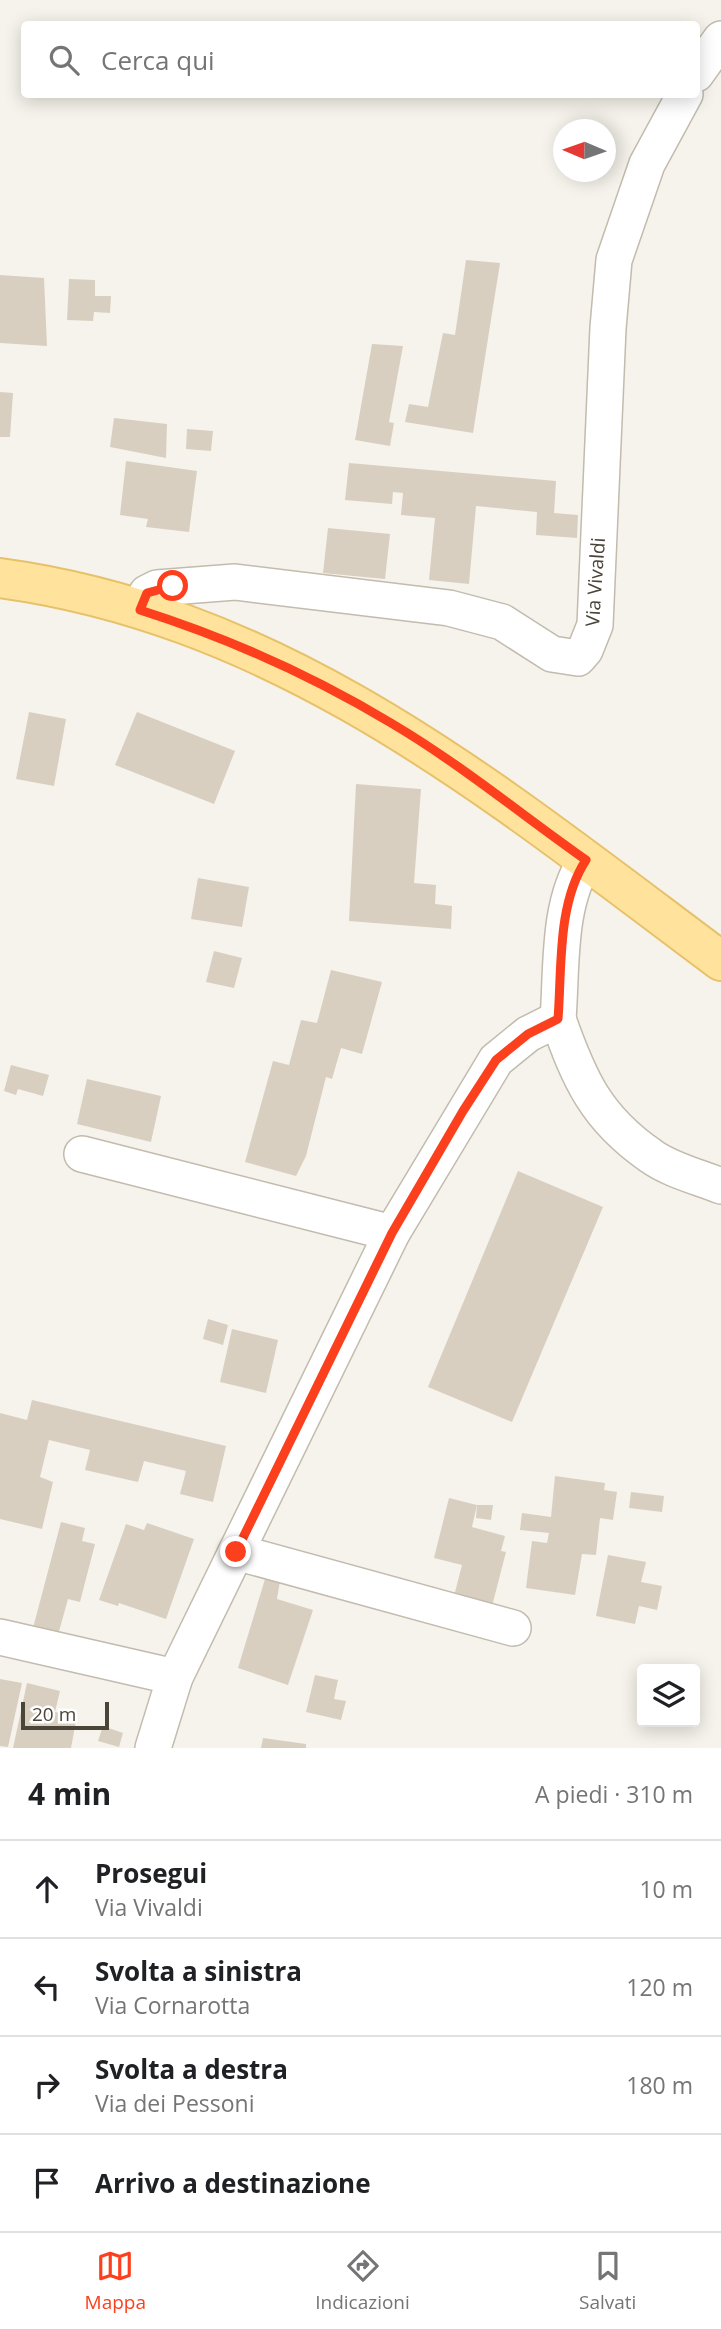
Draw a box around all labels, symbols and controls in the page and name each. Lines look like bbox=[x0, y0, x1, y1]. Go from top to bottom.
search box bbox=[21, 21, 700, 98]
icon: search bbox=[45, 41, 83, 79]
text: Cerca qui bbox=[101, 42, 215, 78]
north arrow bbox=[553, 119, 616, 182]
street label: Via Vivaldi bbox=[579, 537, 611, 627]
route start bbox=[157, 570, 188, 601]
route end bbox=[220, 1536, 251, 1567]
map controls bbox=[637, 1664, 700, 1727]
button: layers bbox=[637, 1664, 700, 1727]
scale bar bbox=[21, 1699, 108, 1731]
text: 20 m bbox=[32, 1701, 76, 1727]
text: 4 min bbox=[28, 1773, 111, 1814]
text: A piedi · 310 m bbox=[535, 1778, 693, 1810]
text: Prosegui bbox=[95, 1855, 207, 1891]
icon: ahead bbox=[28, 1870, 66, 1908]
text: 10 m bbox=[639, 1873, 693, 1905]
text: Via Vivaldi bbox=[95, 1891, 203, 1923]
text: Svolta a sinistra bbox=[95, 1953, 302, 1989]
icon: left bbox=[28, 1968, 66, 2006]
text: 120 m bbox=[626, 1971, 693, 2003]
text: Via Cornarotta bbox=[95, 1989, 250, 2021]
text: Svolta a destra bbox=[95, 2051, 288, 2087]
icon: right bbox=[28, 2066, 66, 2104]
text: 180 m bbox=[626, 2069, 693, 2101]
text: Via dei Pessoni bbox=[95, 2087, 254, 2119]
icon: arrive bbox=[28, 2164, 66, 2202]
text: Arrivo a destinazione bbox=[95, 2165, 371, 2201]
tab: Mappa bbox=[85, 2247, 146, 2315]
tab: Indicazioni bbox=[315, 2247, 410, 2315]
tab: Salvati bbox=[579, 2247, 636, 2315]

